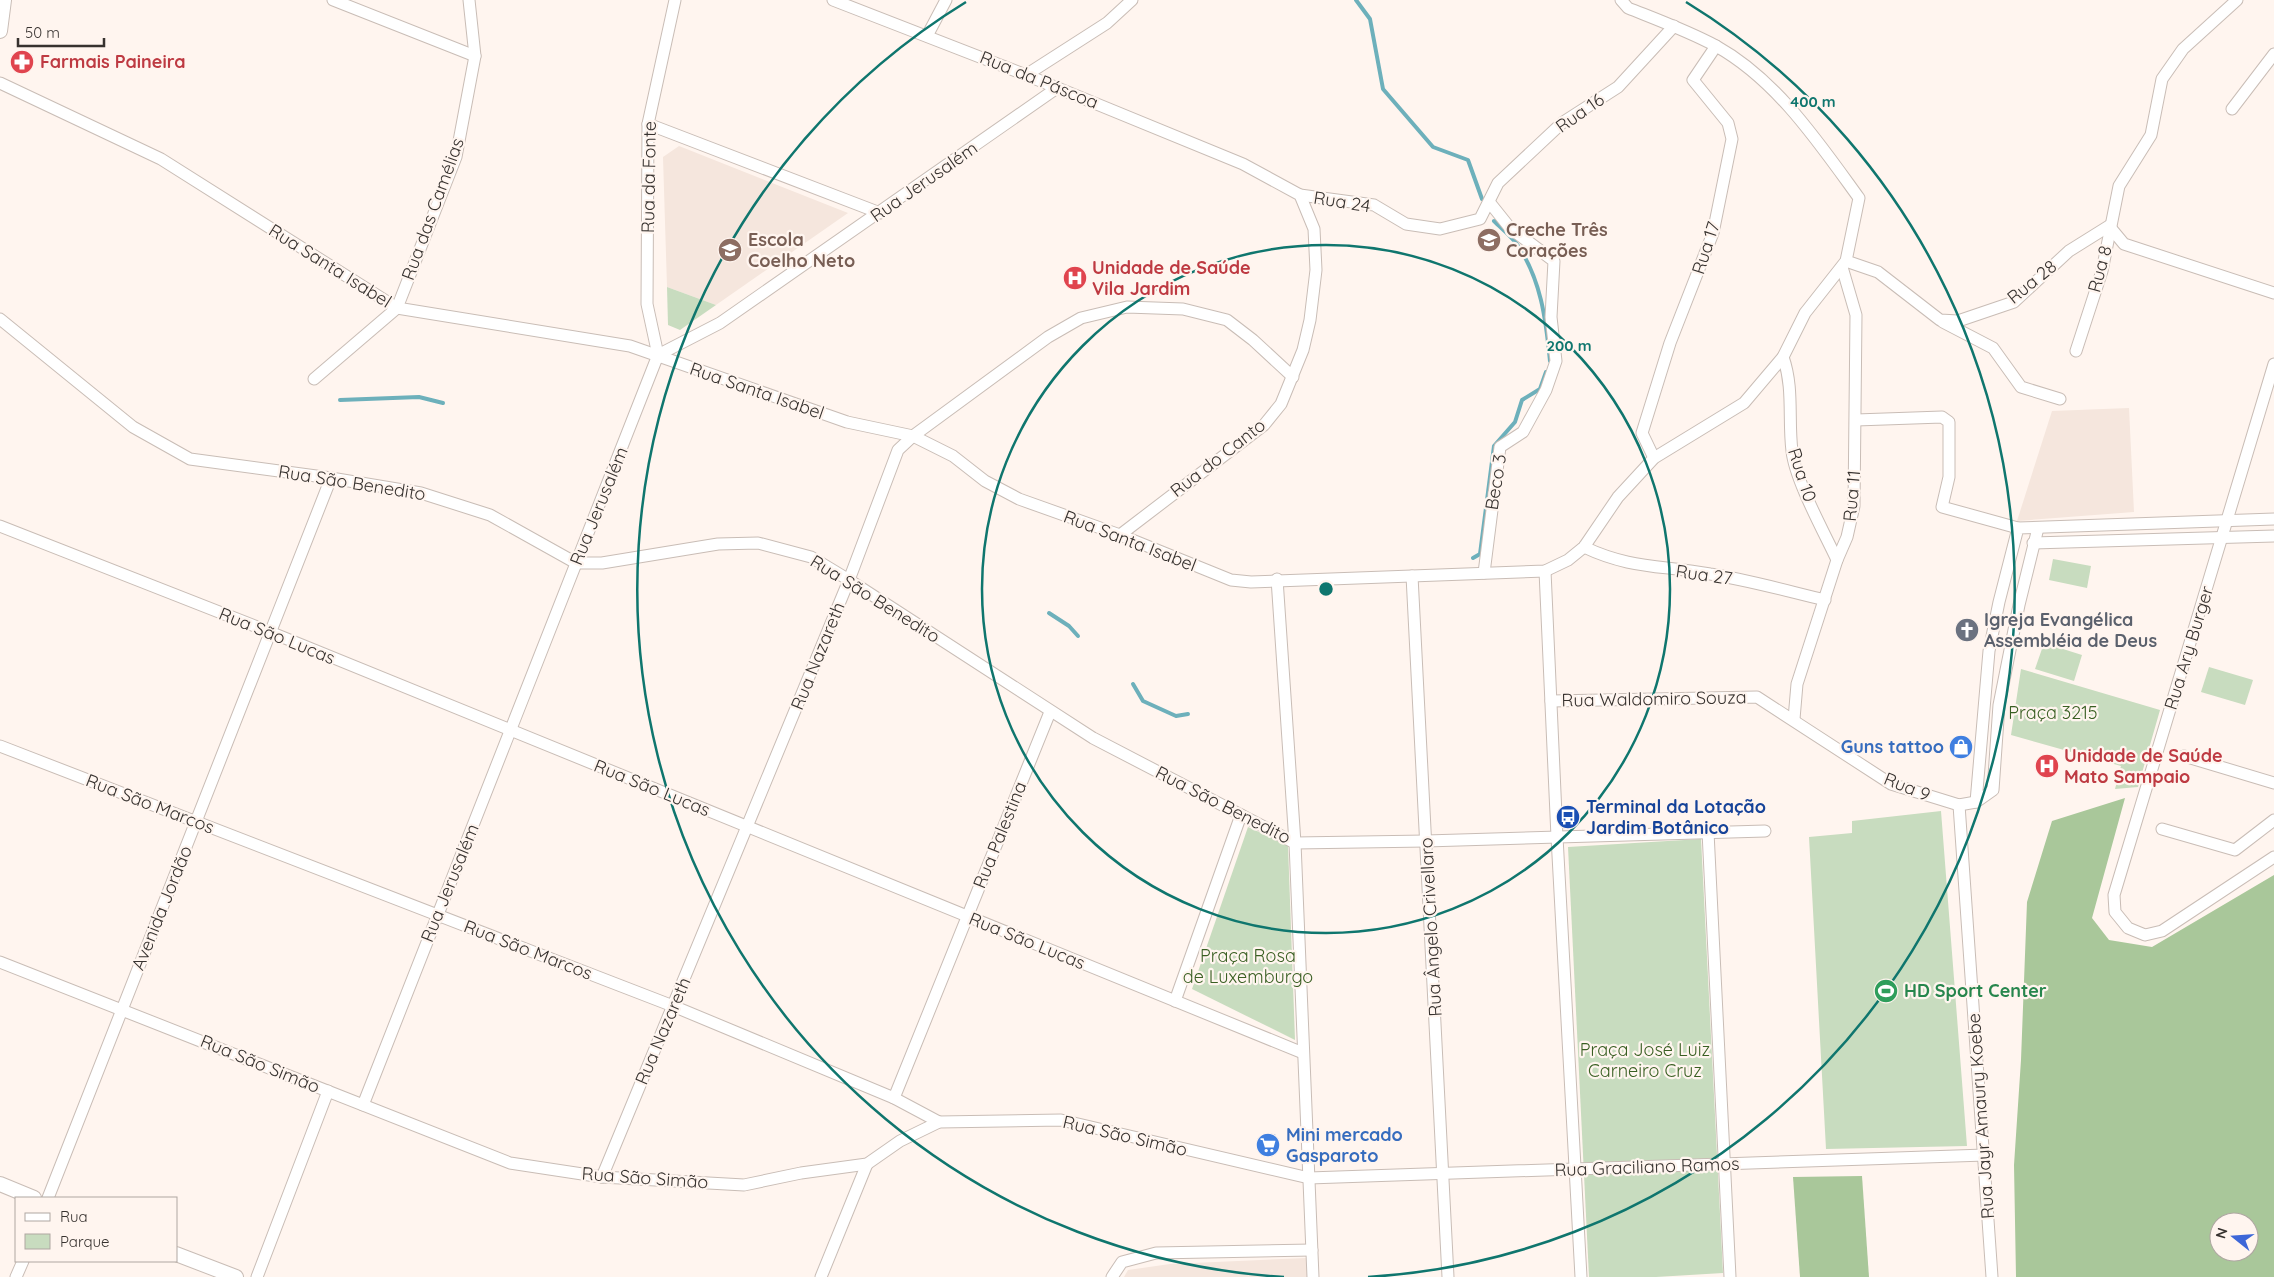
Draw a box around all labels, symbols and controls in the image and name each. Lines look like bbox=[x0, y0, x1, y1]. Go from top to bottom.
scale bar bbox=[18, 15, 104, 47]
text: 50 m bbox=[25, 23, 60, 42]
street label: Rua da Páscoa bbox=[977, 45, 1102, 114]
pharmacy icon: Farmais Paineira bbox=[9, 49, 35, 75]
place label: Farmais Paineira bbox=[40, 50, 186, 73]
street label: Rua 16 bbox=[1551, 87, 1609, 138]
text: 400 m bbox=[1790, 92, 1836, 111]
street label: Rua da Fonte bbox=[636, 121, 661, 233]
street label: Rua das Camélias bbox=[396, 135, 469, 283]
street label: Rua Jerusalém bbox=[866, 136, 982, 227]
street label: Rua 24 bbox=[1312, 186, 1372, 217]
place label: Creche Três Corações bbox=[1506, 218, 1608, 262]
street label: Rua Santa Isabel bbox=[265, 219, 396, 313]
street label: Rua 17 bbox=[1686, 219, 1725, 277]
school or university icon: Creche Três Corações bbox=[1476, 227, 1502, 253]
place label: Escola Coelho Neto bbox=[748, 228, 855, 272]
school or university icon: Escola Coelho Neto bbox=[717, 237, 743, 263]
street label: Rua 8 bbox=[2082, 243, 2117, 295]
street label: Rua 28 bbox=[2002, 255, 2061, 309]
place label: Unidade de Saúde Vila Jardim bbox=[1092, 256, 1251, 300]
hospital icon: Unidade de Saúde Vila Jardim bbox=[1062, 265, 1088, 291]
text: 200 m bbox=[1547, 336, 1592, 355]
street label: Rua Santa Isabel bbox=[687, 357, 827, 424]
street label: Rua do Canto bbox=[1165, 413, 1270, 502]
street label: Rua Jerusalém bbox=[564, 443, 633, 568]
street label: Rua 10 bbox=[1783, 445, 1822, 505]
street label: Beco 3 bbox=[1480, 452, 1511, 512]
street label: Rua São Benedito bbox=[277, 460, 427, 506]
street label: Rua 11 bbox=[1838, 469, 1865, 522]
street label: Rua Santa Isabel bbox=[1060, 505, 1200, 576]
street label: Rua São Benedito bbox=[806, 549, 944, 648]
street label: Rua 27 bbox=[1674, 559, 1734, 590]
centre of rings bbox=[1317, 580, 1335, 598]
street label: Rua Ary Burger bbox=[2159, 583, 2218, 713]
street label: Rua Nazareth bbox=[785, 598, 850, 713]
street label: Rua São Lucas bbox=[216, 602, 339, 669]
place label: Igreja Evangélica Assembléia de Deus bbox=[1984, 608, 2157, 652]
church icon: Igreja Evangélica Assembléia de Deus bbox=[1954, 617, 1980, 643]
street label: Rua Waldomiro Souza bbox=[1561, 685, 1747, 712]
park label: Praça 3215 bbox=[2008, 701, 2098, 724]
shop icon: Guns tattoo bbox=[1948, 734, 1974, 760]
place label: Guns tattoo bbox=[1841, 735, 1944, 758]
place label: Unidade de Saúde Mato Sampaio bbox=[2064, 744, 2223, 788]
hospital icon: Unidade de Saúde Mato Sampaio bbox=[2034, 753, 2060, 779]
street label: Rua São Lucas bbox=[591, 754, 714, 821]
street label: Rua São Benedito bbox=[1152, 761, 1295, 849]
street label: Rua 9 bbox=[1881, 767, 1934, 806]
street label: Rua São Marcos bbox=[83, 768, 218, 839]
street label: Rua Palestina bbox=[968, 778, 1031, 892]
place label: Terminal da Lotação Jardim Botânico bbox=[1586, 795, 1766, 839]
bus stop icon: Terminal da Lotação Jardim Botânico bbox=[1555, 804, 1581, 830]
street label: Rua Jerusalém bbox=[415, 820, 484, 945]
street label: Rua Ângelo Crivellaro bbox=[1414, 837, 1447, 1017]
street label: Avenida Jordão bbox=[126, 842, 197, 973]
street label: Rua São Lucas bbox=[966, 907, 1089, 974]
street label: Rua São Marcos bbox=[461, 914, 596, 985]
park label: Praça Rosa de Luxemburgo bbox=[1183, 944, 1313, 988]
street label: Rua Nazareth bbox=[630, 974, 695, 1088]
sports icon: HD Sport Center bbox=[1873, 978, 1899, 1004]
place label: HD Sport Center bbox=[1904, 979, 2047, 1002]
street label: Rua Jayr Amaury Koebe bbox=[1962, 1012, 1999, 1220]
street label: Rua São Simão bbox=[197, 1029, 323, 1098]
park label: Praça José Luiz Carneiro Cruz bbox=[1580, 1038, 1710, 1082]
street label: Rua São Simão bbox=[1061, 1110, 1190, 1161]
place label: Mini mercado Gasparoto bbox=[1286, 1123, 1403, 1167]
supermarket icon: Mini mercado Gasparoto bbox=[1255, 1132, 1281, 1158]
street label: Rua Graciliano Ramos bbox=[1554, 1152, 1740, 1181]
street label: Rua São Simão bbox=[581, 1162, 709, 1193]
legend bbox=[15, 1197, 178, 1262]
text: Rua bbox=[60, 1207, 88, 1226]
north arrow bbox=[2209, 1212, 2259, 1262]
text: N bbox=[2211, 1226, 2232, 1241]
text: Parque bbox=[60, 1232, 110, 1251]

